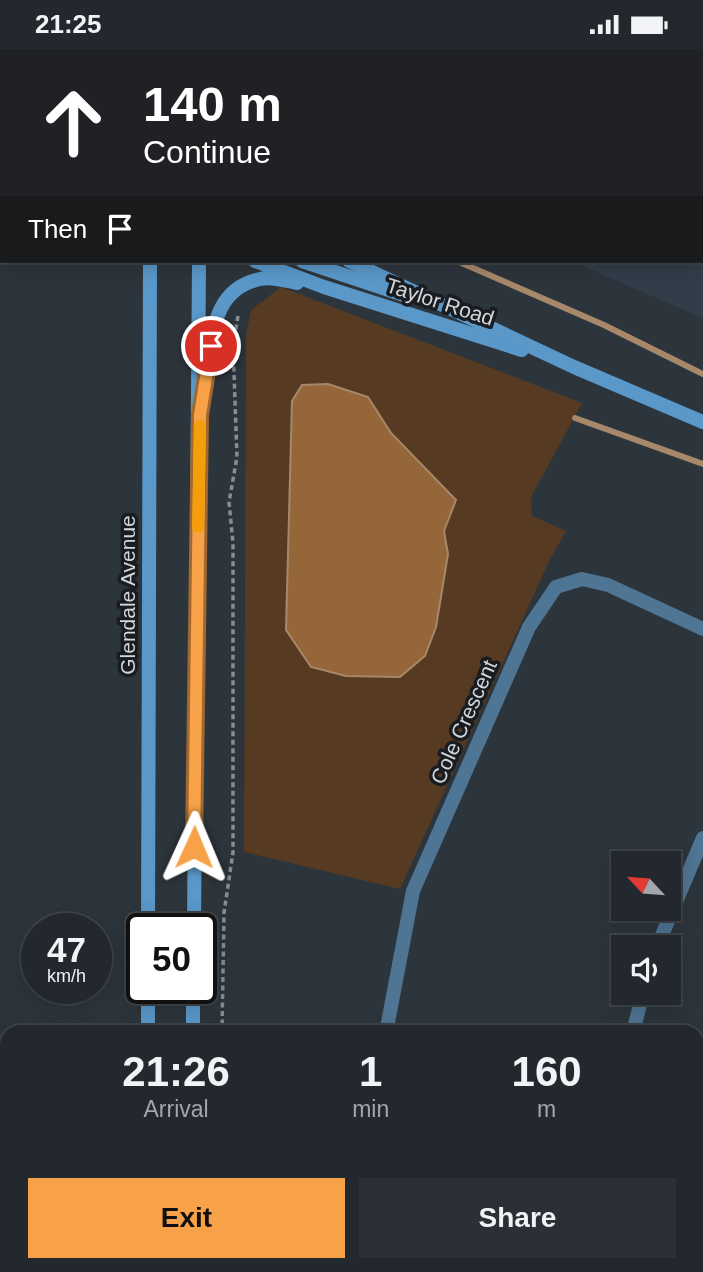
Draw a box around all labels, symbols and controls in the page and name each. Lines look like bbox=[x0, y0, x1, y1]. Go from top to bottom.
text: 21:25 bbox=[35, 9, 102, 39]
icon: ahead bbox=[28, 77, 119, 168]
text: 140 m bbox=[143, 77, 282, 131]
text: Continue bbox=[143, 134, 271, 170]
icon: arrive bbox=[101, 210, 139, 248]
text: Then bbox=[28, 214, 87, 244]
street label: Taylor Road bbox=[383, 273, 497, 330]
pin bbox=[181, 316, 241, 376]
icon: arrive bbox=[192, 327, 230, 365]
street label: Glendale Avenue bbox=[116, 515, 139, 675]
street label: Cole Crescent bbox=[426, 656, 501, 787]
position arrow bbox=[157, 810, 231, 884]
north arrow bbox=[611, 851, 681, 921]
map controls bbox=[611, 851, 681, 1005]
speed limit sign: 50 bbox=[126, 913, 217, 1004]
text: 47 bbox=[47, 930, 86, 969]
button: sound bbox=[611, 935, 681, 1005]
text: km/h bbox=[47, 966, 86, 986]
text: 21:26 bbox=[122, 1048, 230, 1095]
text: 1 bbox=[359, 1048, 382, 1095]
text: 160 bbox=[512, 1048, 582, 1095]
text: Arrival bbox=[143, 1096, 209, 1122]
text: min bbox=[352, 1096, 389, 1122]
text: m bbox=[537, 1096, 556, 1122]
button: Exit bbox=[28, 1178, 345, 1258]
button: Share bbox=[359, 1178, 676, 1258]

